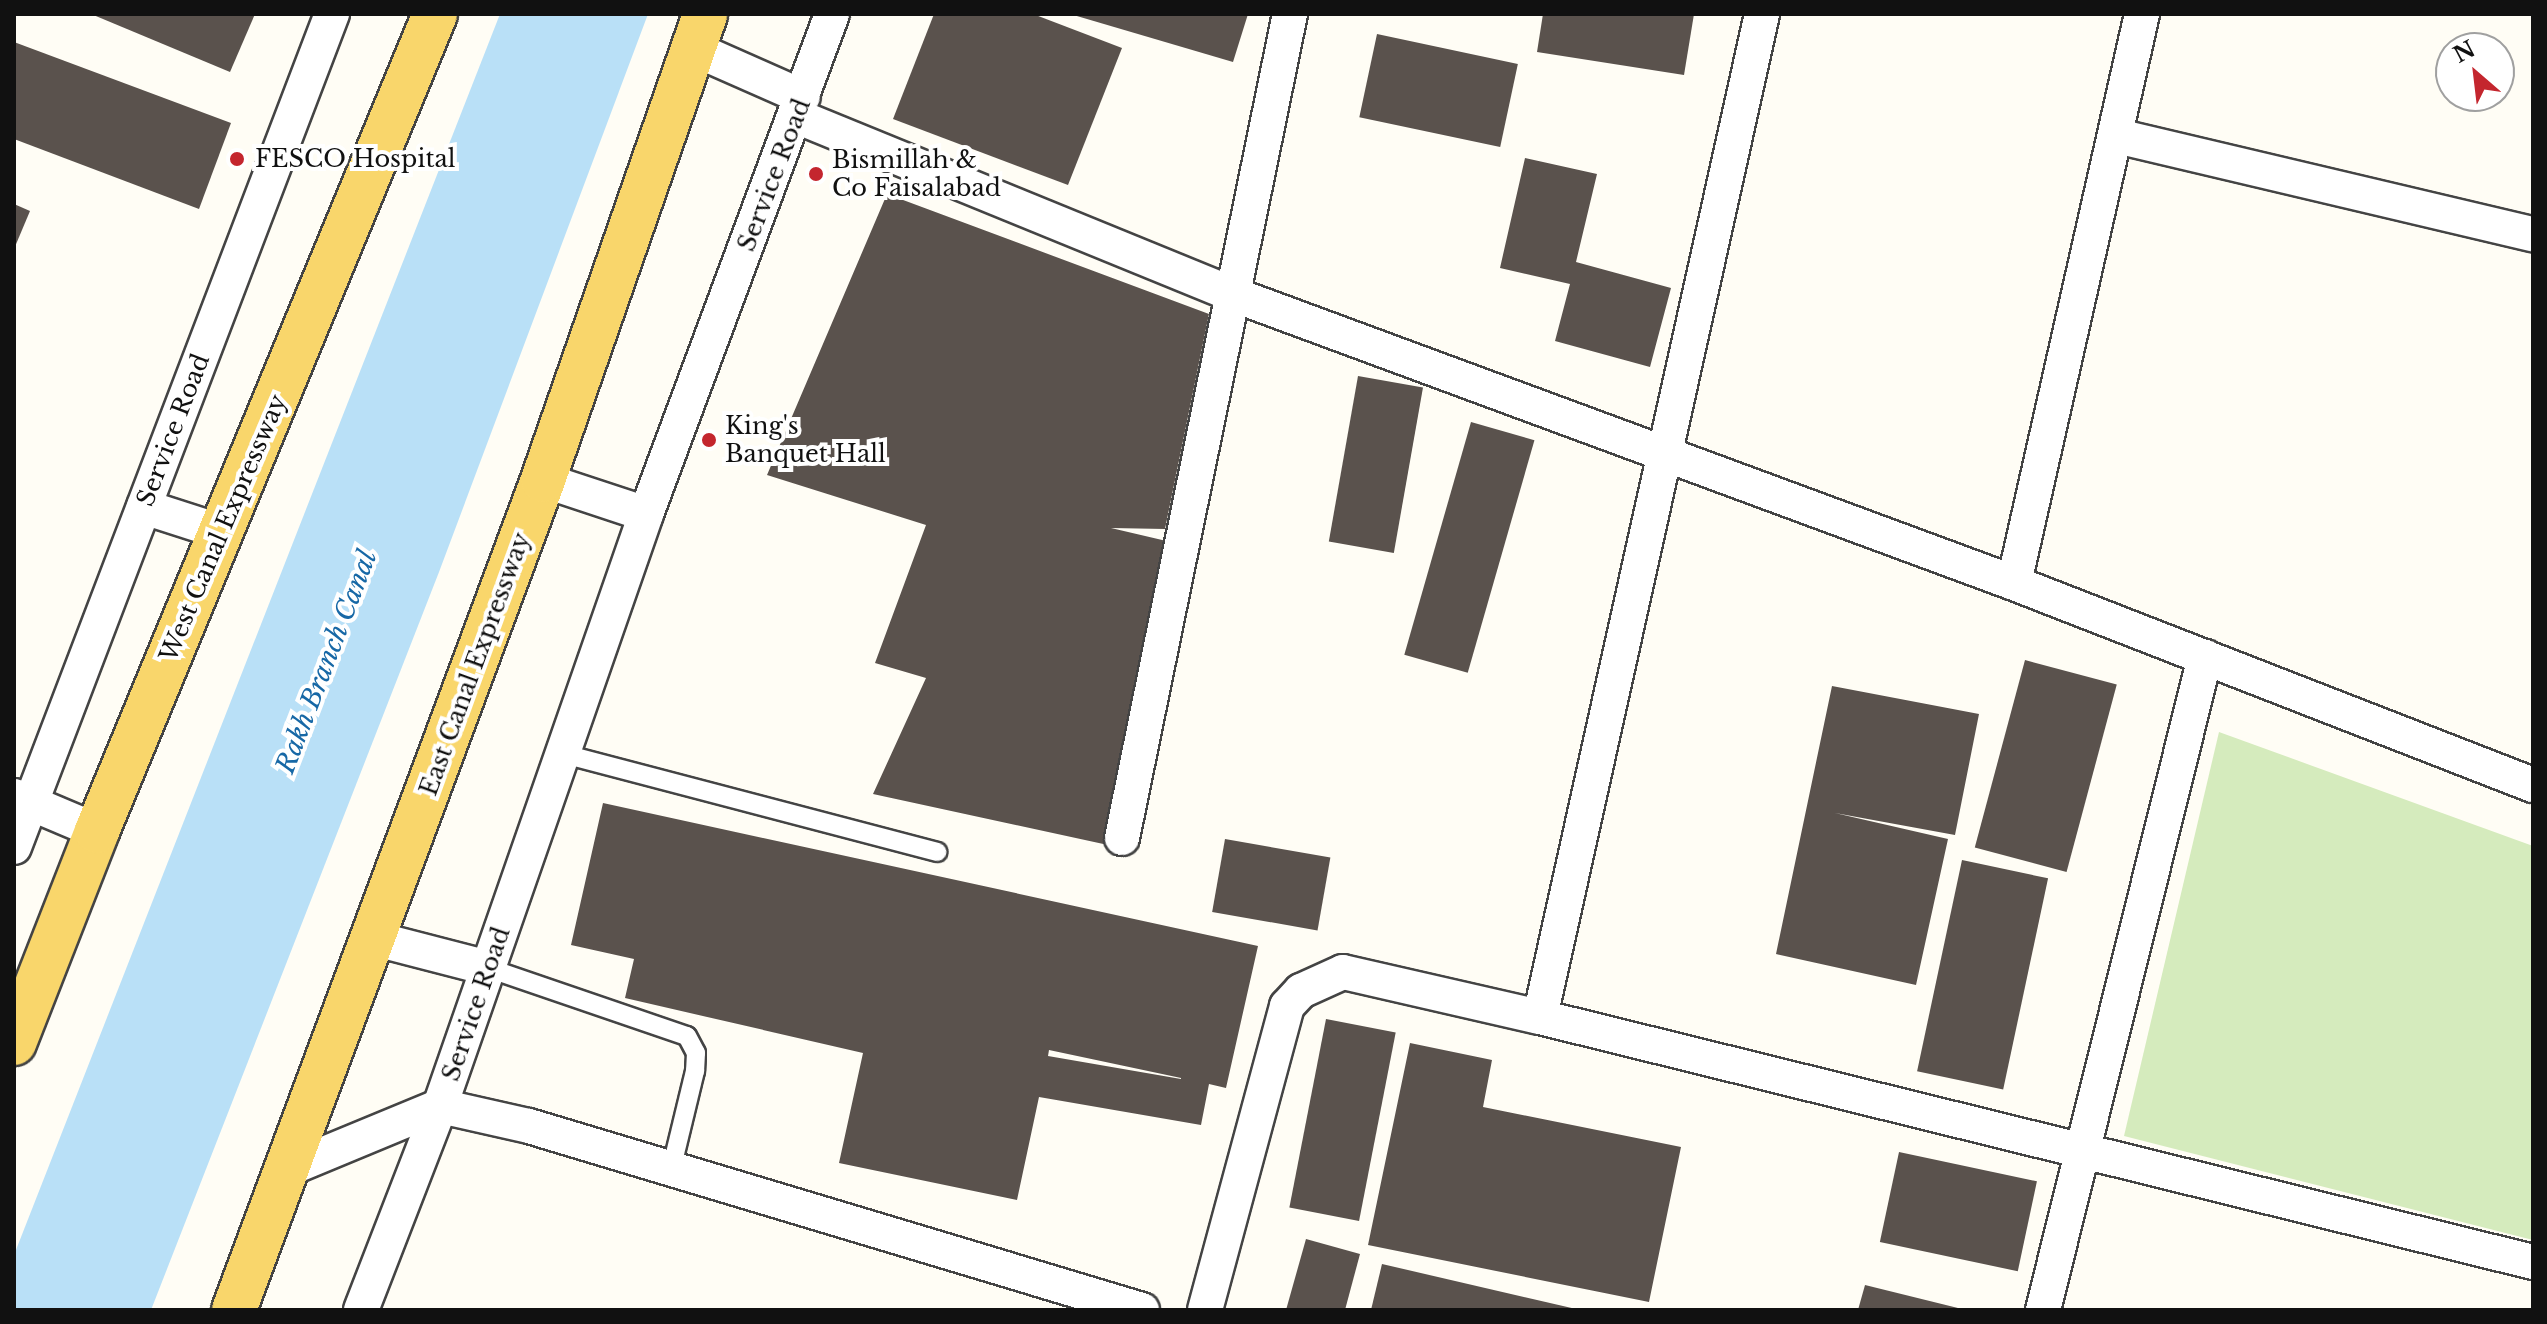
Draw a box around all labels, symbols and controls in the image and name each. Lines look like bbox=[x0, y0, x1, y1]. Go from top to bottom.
north arrow bbox=[2435, 32, 2515, 112]
text: N bbox=[2449, 35, 2480, 69]
street label: Service Road bbox=[732, 95, 816, 255]
place label: FESCO Hospital bbox=[255, 145, 456, 173]
place label: Bismillah & Co Faisalabad bbox=[832, 146, 1001, 202]
marker: FESCO Hospital bbox=[226, 148, 248, 170]
marker: Bismillah & Co Faisalabad bbox=[807, 165, 825, 183]
street label: Service Road bbox=[131, 350, 215, 510]
street label: West Canal Expressway bbox=[154, 390, 292, 666]
place label: King's Banquet Hall bbox=[725, 412, 886, 468]
marker: King's Banquet Hall bbox=[700, 431, 718, 449]
street label: East Canal Expressway bbox=[414, 529, 536, 799]
water label: Rakh Branch Canal bbox=[270, 545, 384, 779]
street label: Service Road bbox=[436, 923, 516, 1085]

